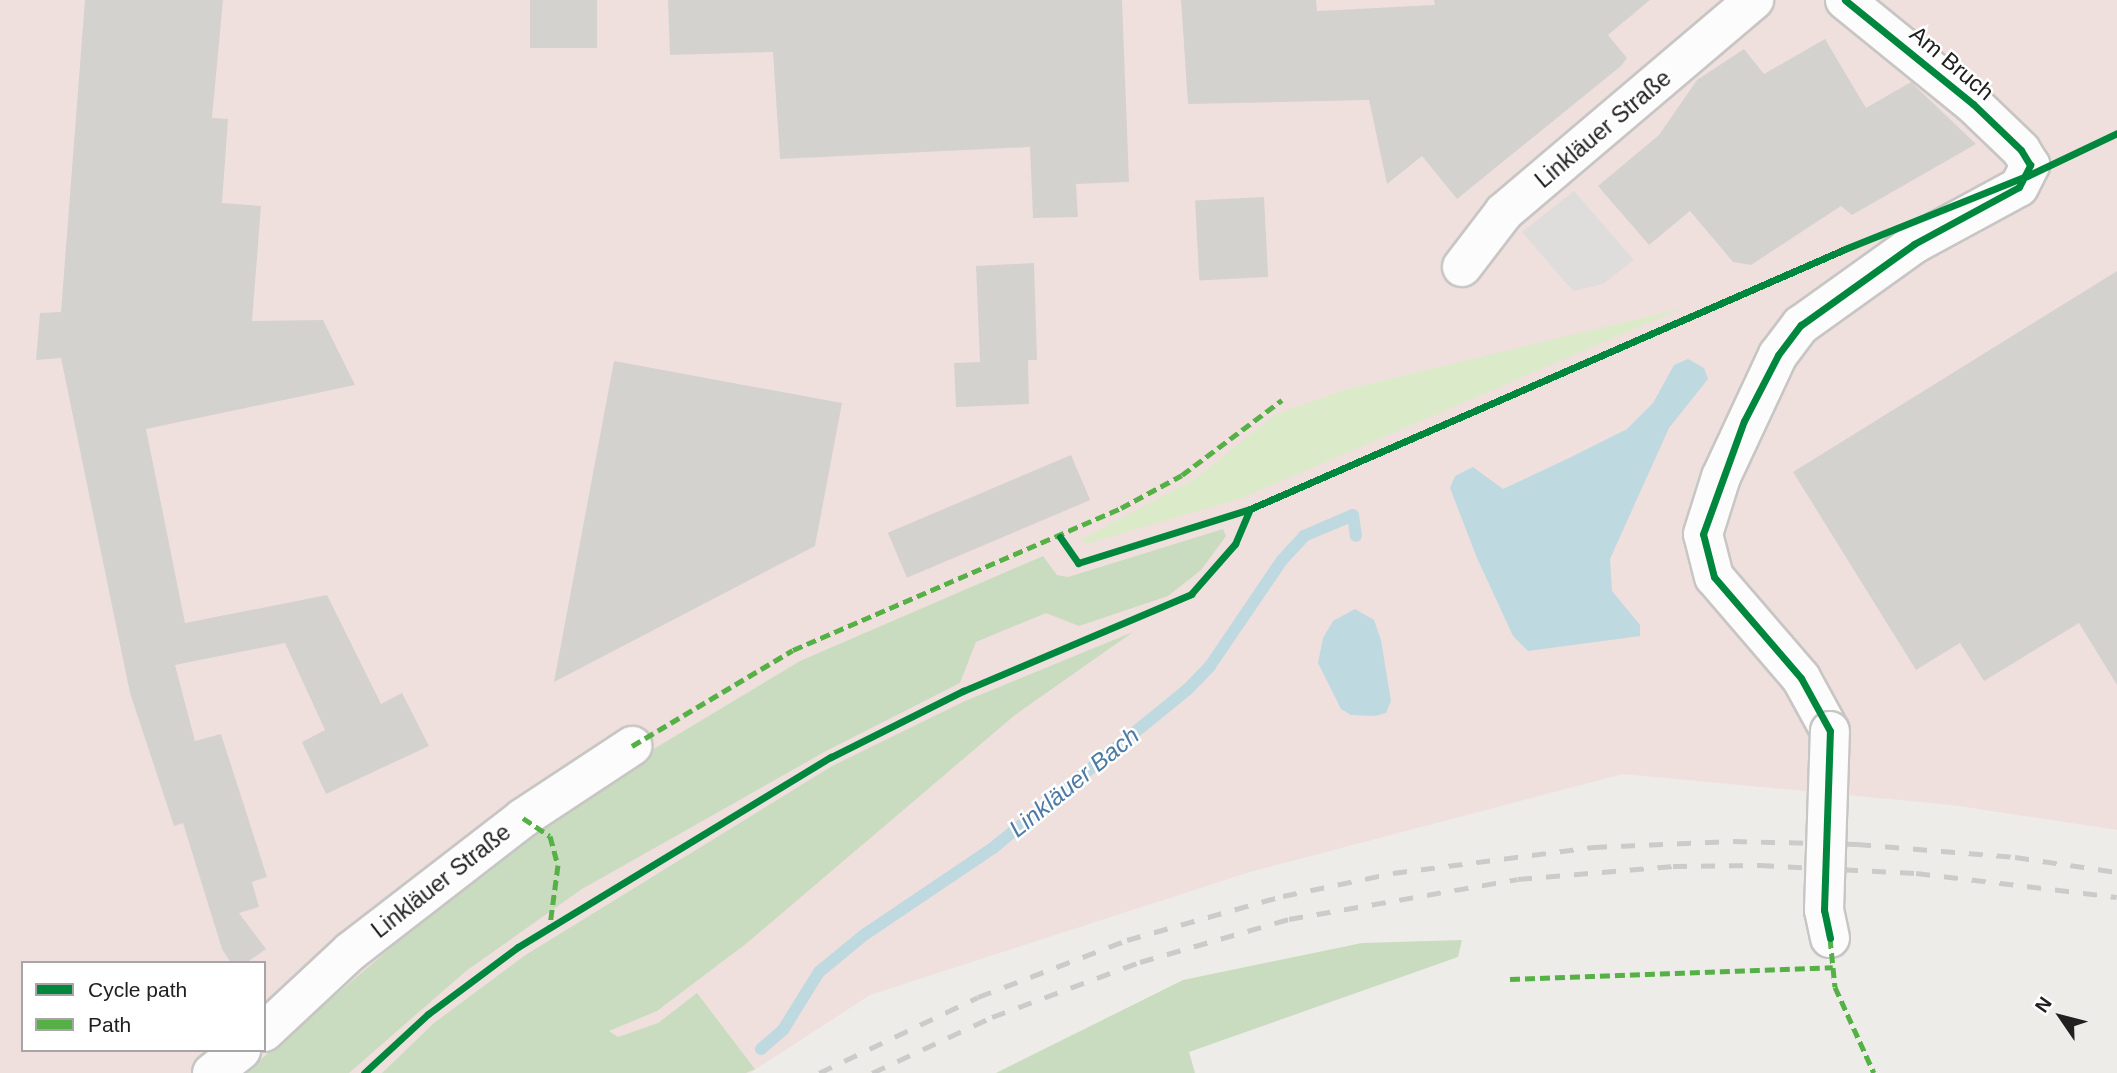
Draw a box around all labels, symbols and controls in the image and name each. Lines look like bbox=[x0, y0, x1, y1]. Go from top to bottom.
street label: Am Bruch bbox=[1904, 20, 2000, 106]
street label: Linkläuer Straße bbox=[1529, 64, 1677, 194]
water label: Linkläuer Bach bbox=[1003, 721, 1145, 843]
street label: Linkläuer Straße bbox=[366, 818, 516, 944]
legend bbox=[21, 961, 266, 1052]
text: Cycle path bbox=[88, 978, 187, 1001]
north arrow bbox=[2026, 982, 2096, 1052]
text: N bbox=[2031, 993, 2056, 1016]
text: Path bbox=[88, 1013, 131, 1036]

